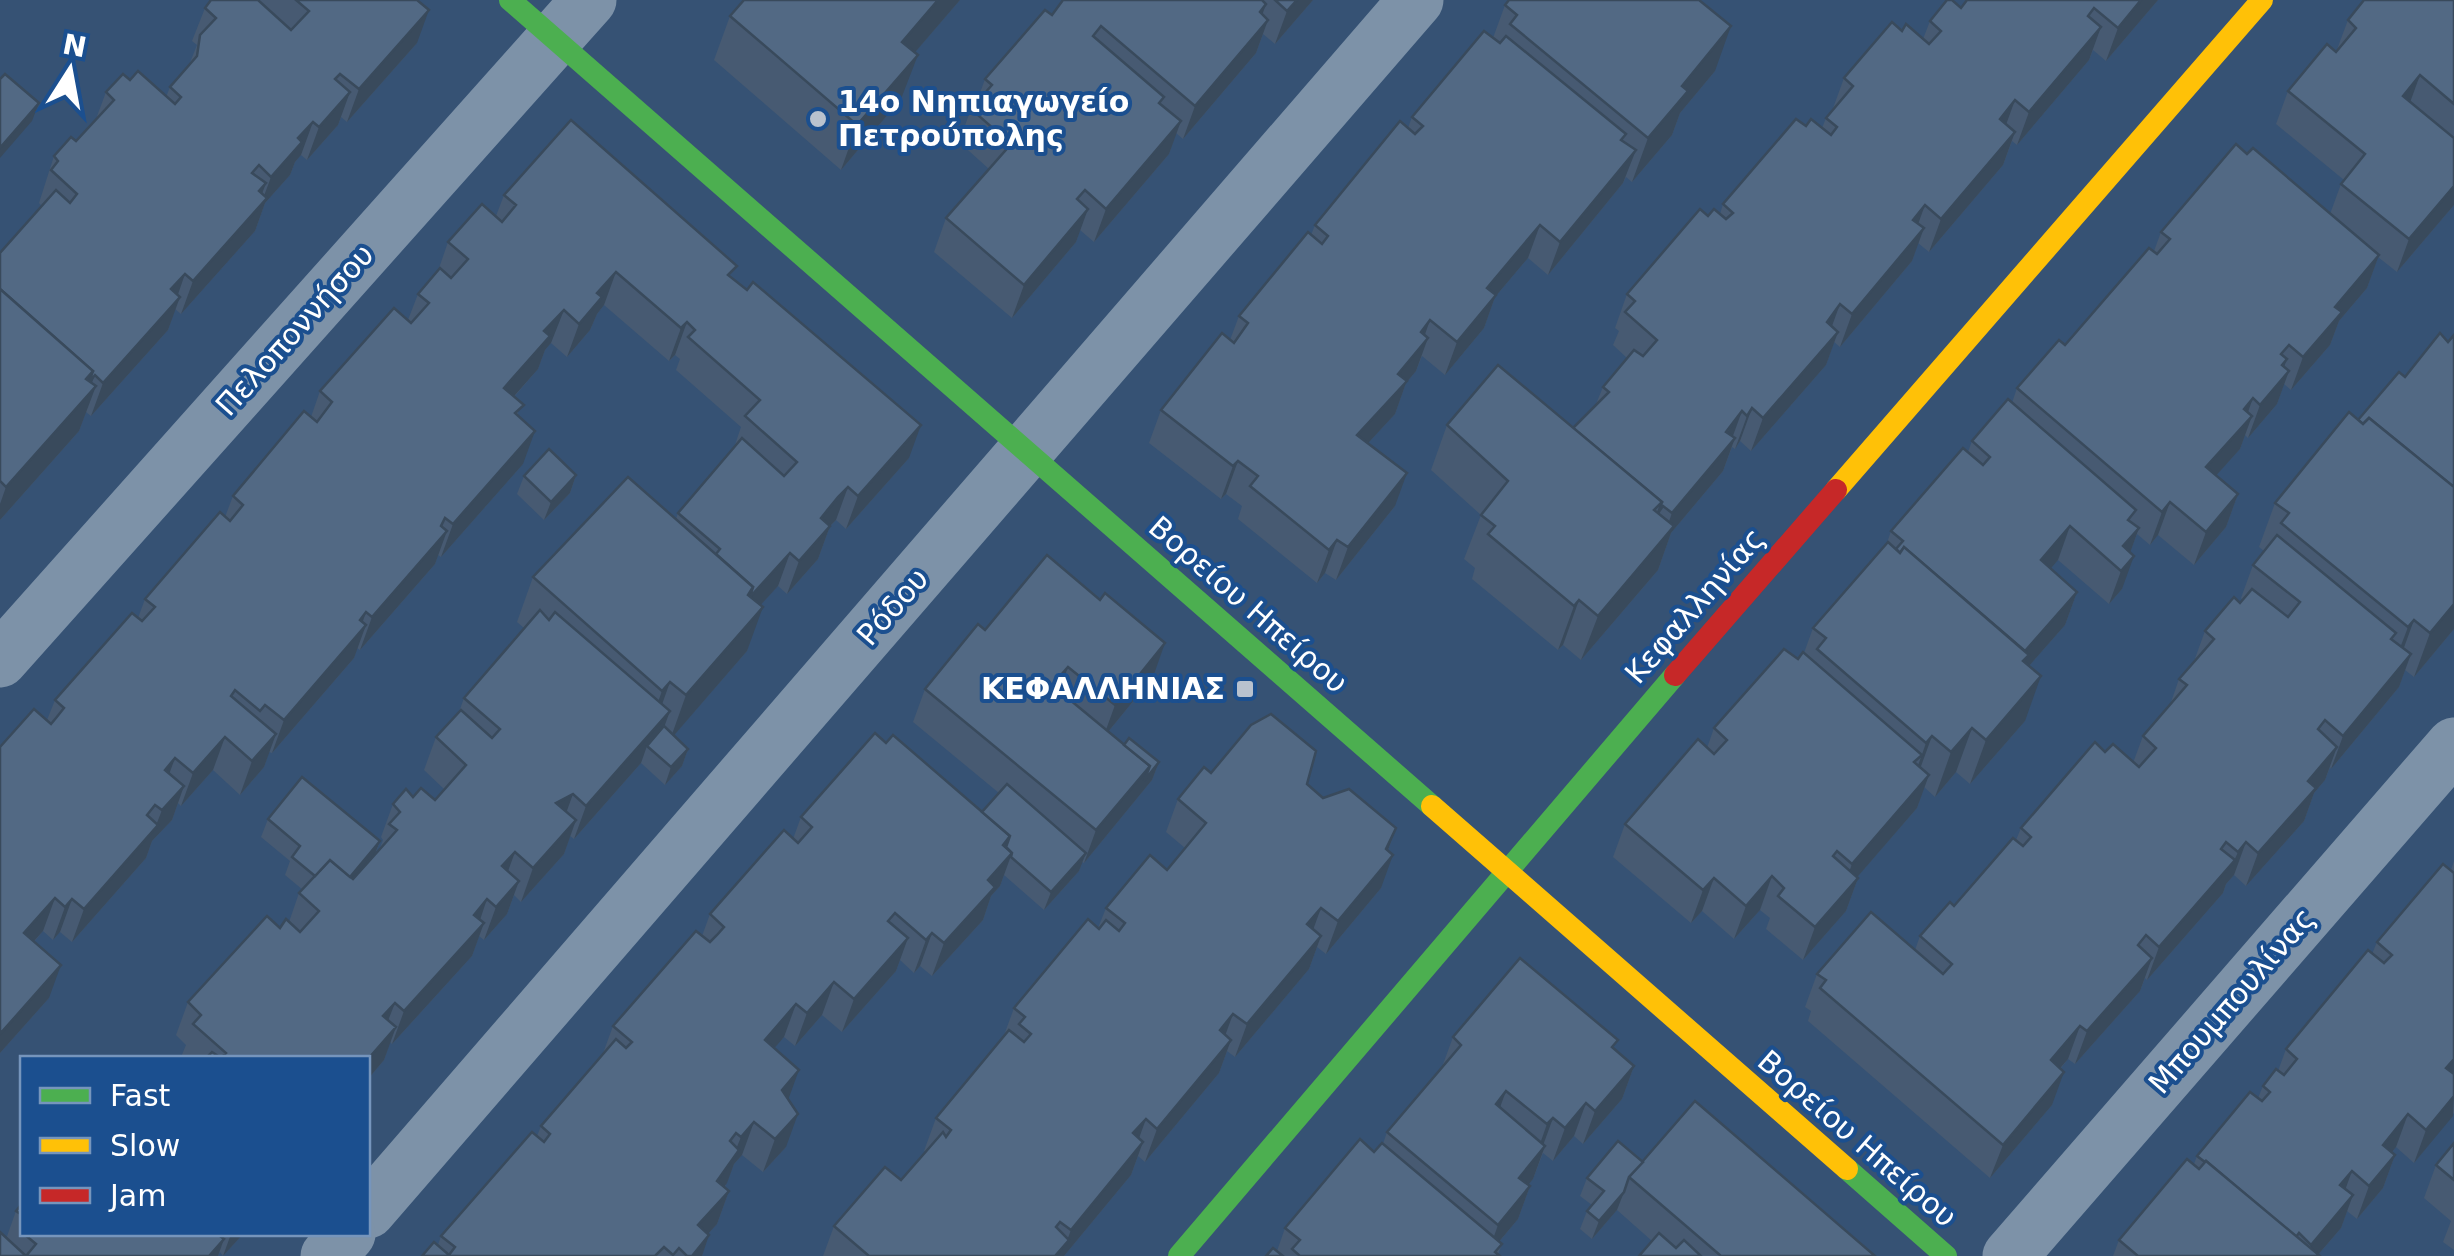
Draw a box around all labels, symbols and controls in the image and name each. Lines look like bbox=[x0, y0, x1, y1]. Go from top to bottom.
north arrow bbox=[20, 20, 120, 120]
text: N bbox=[60, 28, 89, 64]
place label: 14ο Νηπιαγωγείο Πετρούπολης bbox=[838, 84, 1129, 153]
marker: 14ο Νηπιαγωγείο Πετρούπολης bbox=[807, 108, 829, 130]
street label: Πελοποννήσου bbox=[208, 237, 381, 423]
street label: Βορείου Ηπείρου bbox=[1142, 509, 1355, 700]
street label: Κεφαλληνίας bbox=[1618, 521, 1772, 690]
street label: Ρόδου bbox=[850, 561, 936, 652]
place label: ΚΕΦΑΛΛΗΝΙΑΣ bbox=[981, 671, 1225, 706]
marker: ΚΕΦΑΛΛΗΝΙΑΣ bbox=[1234, 678, 1256, 700]
street label: Μπουμπουλίνας bbox=[2141, 901, 2322, 1101]
street label: Βορείου Ηπείρου bbox=[1751, 1043, 1964, 1234]
legend bbox=[20, 1056, 370, 1236]
text: Fast bbox=[110, 1078, 171, 1113]
text: Slow bbox=[110, 1128, 180, 1163]
text: Jam bbox=[108, 1178, 166, 1213]

